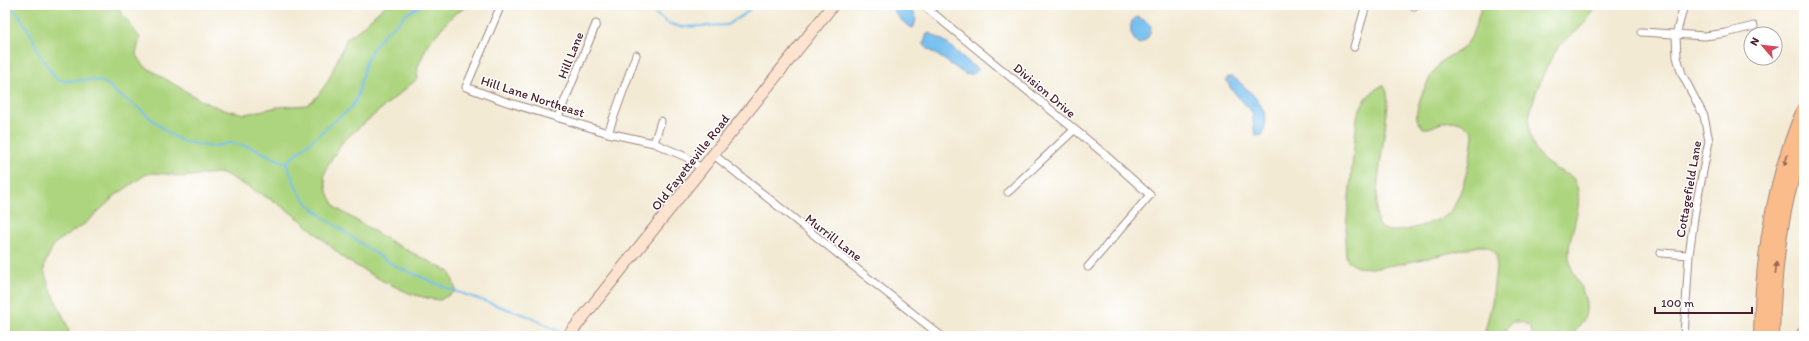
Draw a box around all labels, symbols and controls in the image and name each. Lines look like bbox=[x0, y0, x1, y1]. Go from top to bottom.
north arrow bbox=[1743, 26, 1783, 66]
street label: Hill Lane bbox=[554, 30, 587, 81]
text: N bbox=[1747, 35, 1762, 48]
street label: Division Drive bbox=[1010, 60, 1079, 121]
street label: Hill Lane Northeast bbox=[479, 73, 587, 120]
street label: Old Fayetteville Road bbox=[648, 111, 733, 213]
street label: Cottagefield Lane bbox=[1673, 139, 1704, 239]
one-way arrow bbox=[1783, 155, 1789, 167]
street label: Murrill Lane bbox=[802, 211, 865, 264]
one-way arrow bbox=[1773, 262, 1779, 274]
scale bar bbox=[1655, 289, 1752, 315]
text: 100 m bbox=[1661, 296, 1694, 310]

